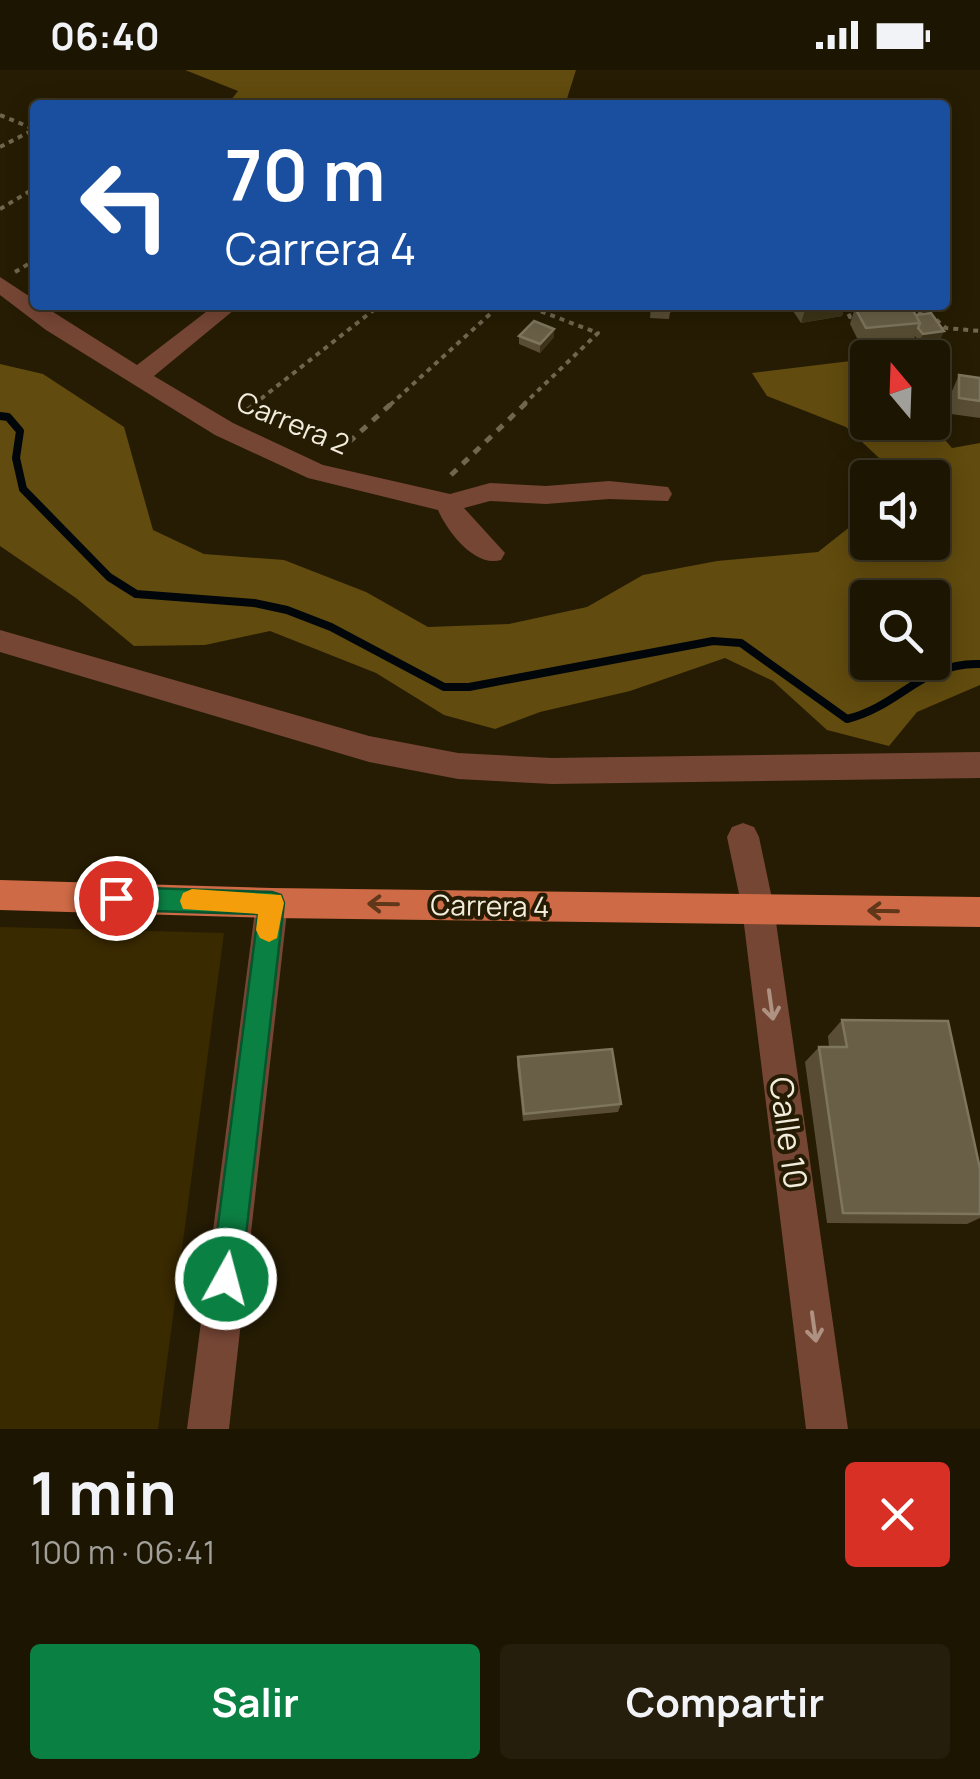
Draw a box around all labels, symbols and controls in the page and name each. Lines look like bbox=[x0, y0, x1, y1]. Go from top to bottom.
text: 06:40 bbox=[50, 9, 160, 61]
text: 70 m bbox=[225, 126, 385, 222]
icon: left bbox=[60, 140, 190, 270]
text: Carrera 4 bbox=[225, 217, 416, 279]
north arrow bbox=[850, 340, 950, 440]
map controls bbox=[850, 340, 950, 680]
street label: Carrera 2 bbox=[231, 381, 355, 463]
button: sound bbox=[850, 460, 950, 560]
button: search bbox=[850, 580, 950, 680]
pin bbox=[74, 856, 159, 941]
icon: arrive bbox=[89, 871, 144, 926]
street label: Carrera 4 bbox=[430, 885, 550, 925]
one-way arrow bbox=[367, 895, 399, 914]
one-way arrow bbox=[867, 901, 899, 920]
one-way arrow bbox=[762, 988, 781, 1021]
street label: Calle 10 bbox=[759, 1074, 819, 1192]
position arrow bbox=[174, 1227, 278, 1331]
one-way arrow bbox=[805, 1311, 824, 1343]
text: 1 min bbox=[30, 1451, 177, 1533]
button: close bbox=[845, 1462, 950, 1567]
text: 100 m · 06:41 bbox=[30, 1530, 215, 1574]
button: Salir bbox=[30, 1644, 480, 1759]
button: Compartir bbox=[500, 1644, 950, 1759]

